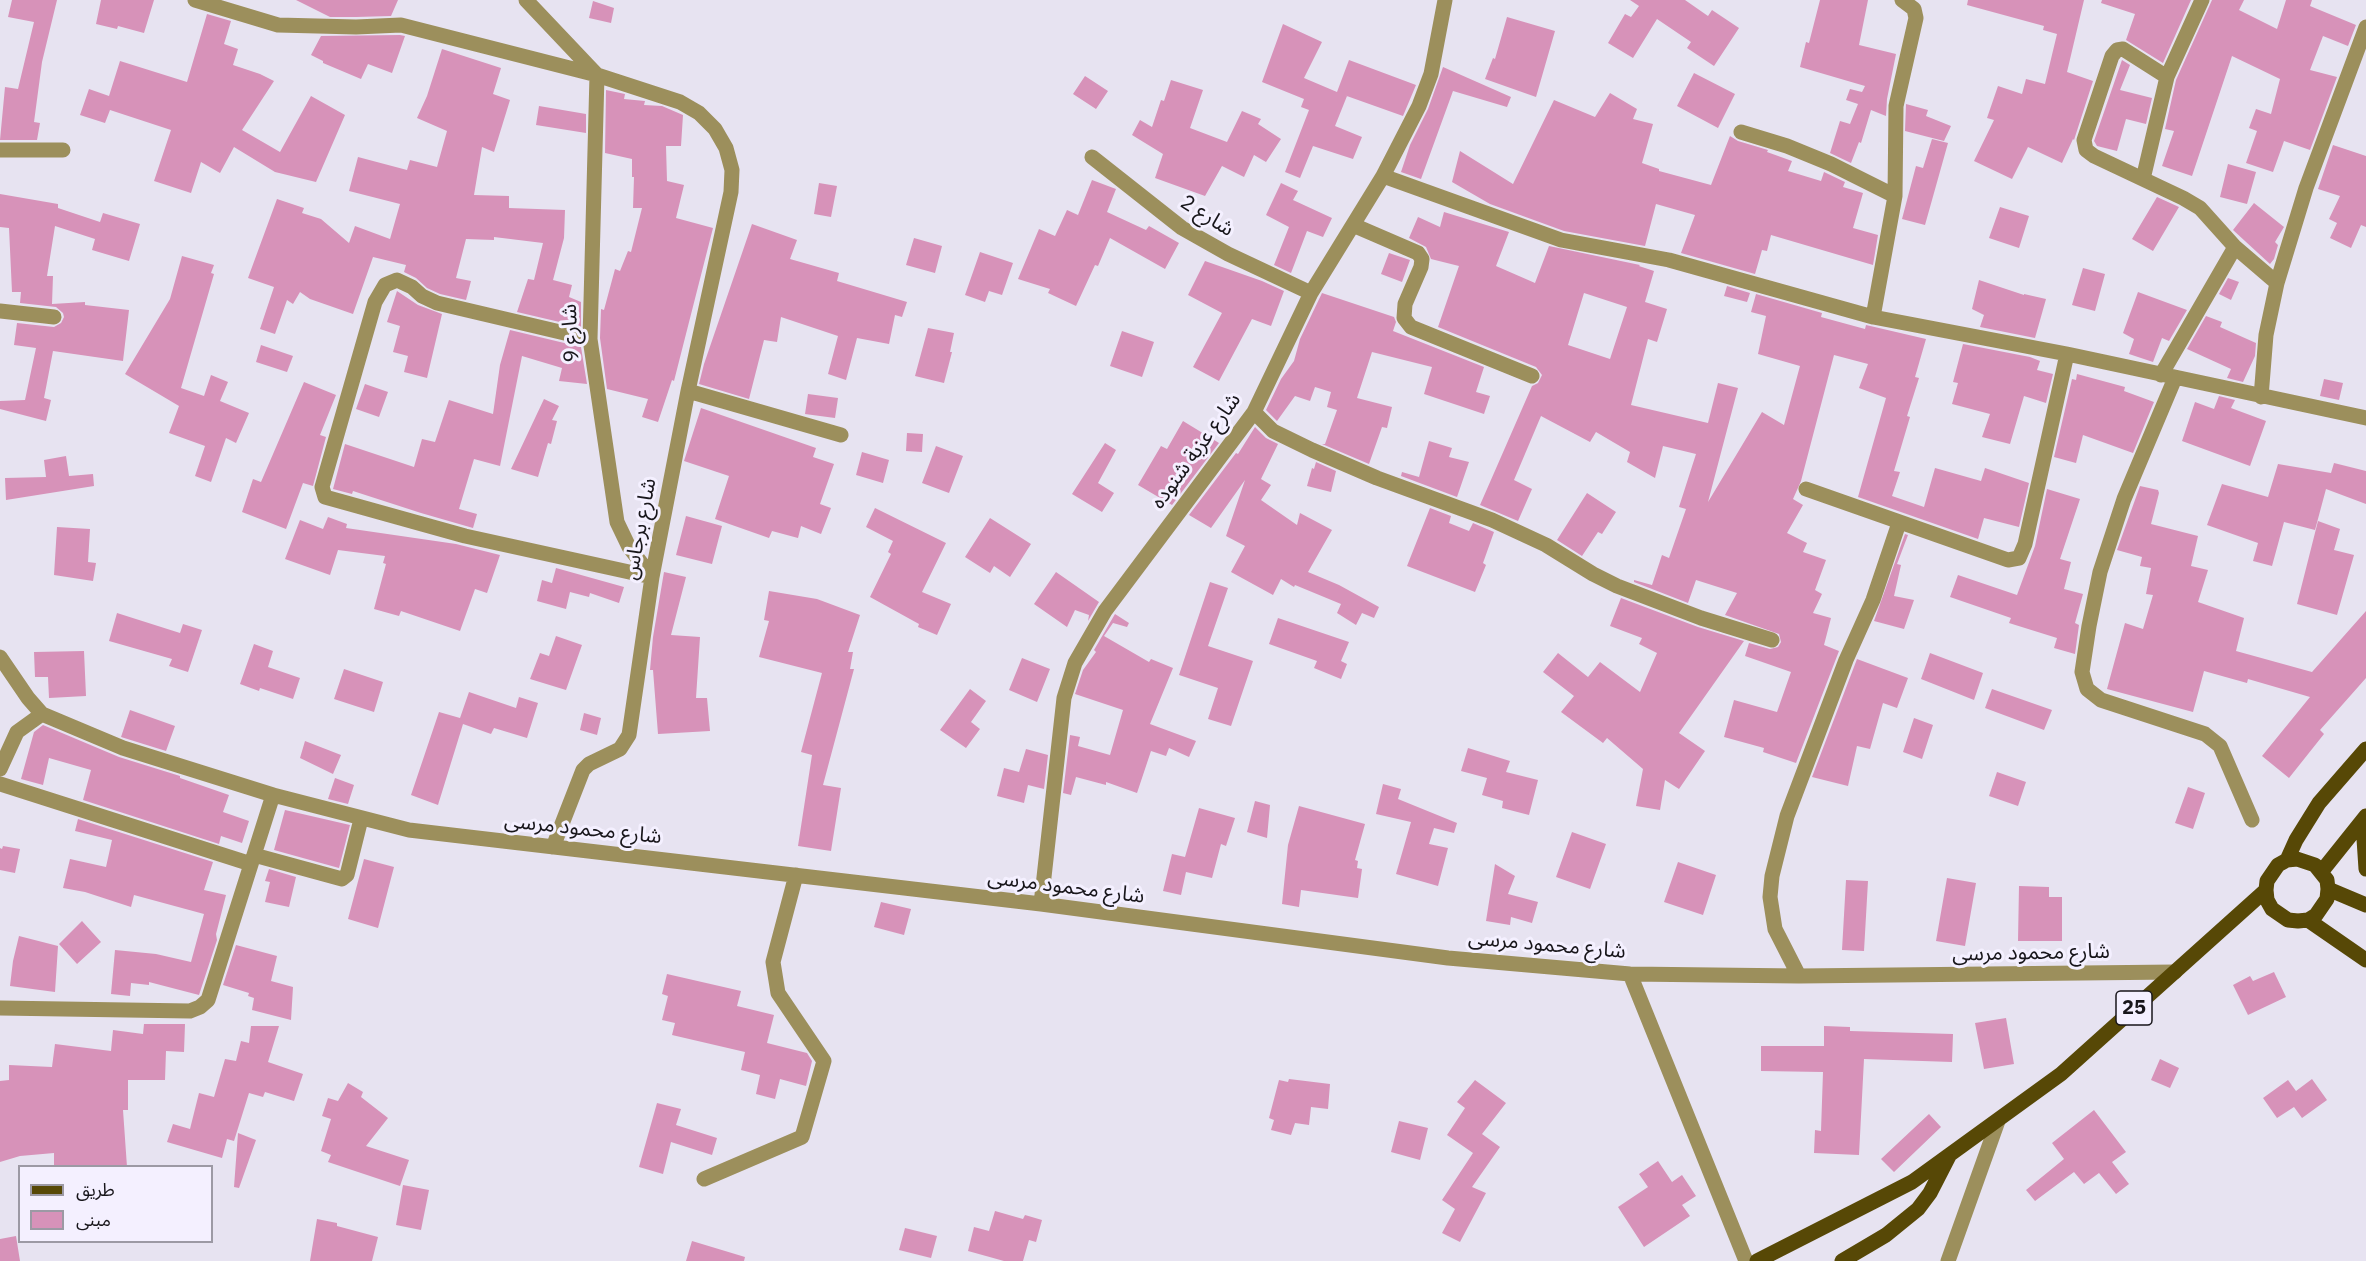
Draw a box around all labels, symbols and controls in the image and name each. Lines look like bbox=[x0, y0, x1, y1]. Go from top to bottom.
street label: شارع 2 bbox=[1176, 190, 1238, 242]
street label: شارع 9 bbox=[557, 303, 585, 363]
street label: شارع عزبة شنوده bbox=[1146, 388, 1246, 514]
street label: شارع برجاس bbox=[618, 476, 662, 582]
street label: شارع محمود مرسى bbox=[503, 808, 663, 850]
street label: شارع محمود مرسى bbox=[986, 865, 1146, 909]
street label: شارع محمود مرسى bbox=[1467, 926, 1627, 964]
street label: شارع محمود مرسى bbox=[1952, 939, 2110, 967]
road number: 25 bbox=[2116, 991, 2152, 1025]
legend bbox=[18, 1165, 213, 1243]
text: طريق bbox=[76, 1178, 115, 1201]
text: مبنى bbox=[76, 1208, 111, 1231]

